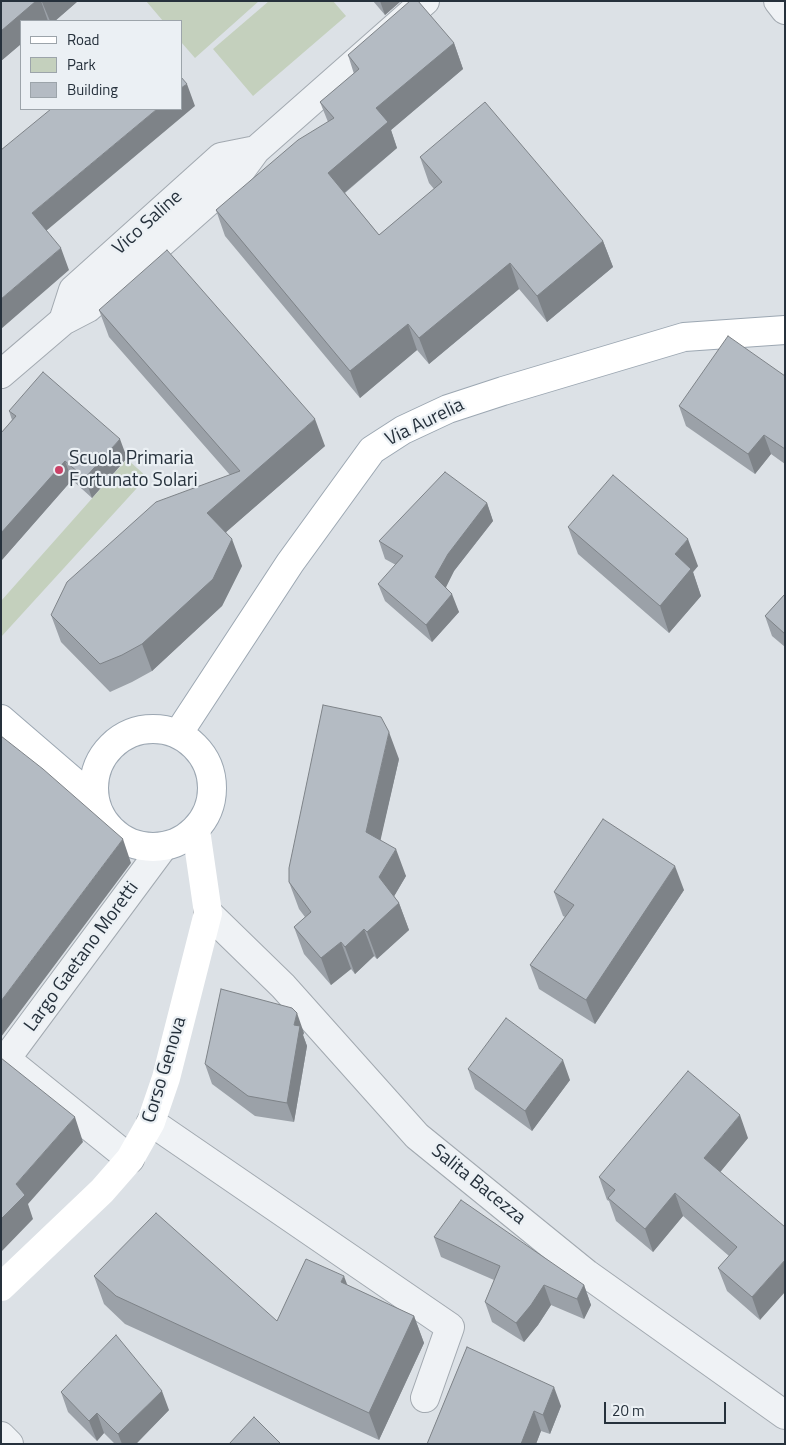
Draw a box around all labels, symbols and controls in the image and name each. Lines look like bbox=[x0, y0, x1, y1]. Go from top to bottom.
legend bbox=[20, 20, 182, 110]
text: Road bbox=[67, 28, 99, 51]
text: Park bbox=[67, 53, 96, 76]
text: Building bbox=[67, 78, 118, 101]
street label: Vico Saline bbox=[109, 186, 187, 260]
street label: Via Aurelia bbox=[382, 394, 468, 452]
place label: Scuola Primaria Fortunato Solari bbox=[69, 448, 198, 492]
marker: Scuola Primaria Fortunato Solari bbox=[53, 464, 65, 476]
street label: Largo Gaetano Moretti bbox=[20, 878, 144, 1036]
street label: Corso Genova bbox=[138, 1014, 192, 1126]
street label: Salita Bacezza bbox=[426, 1140, 530, 1230]
scale bar bbox=[606, 1392, 728, 1424]
text: 20 m bbox=[612, 1399, 645, 1422]

